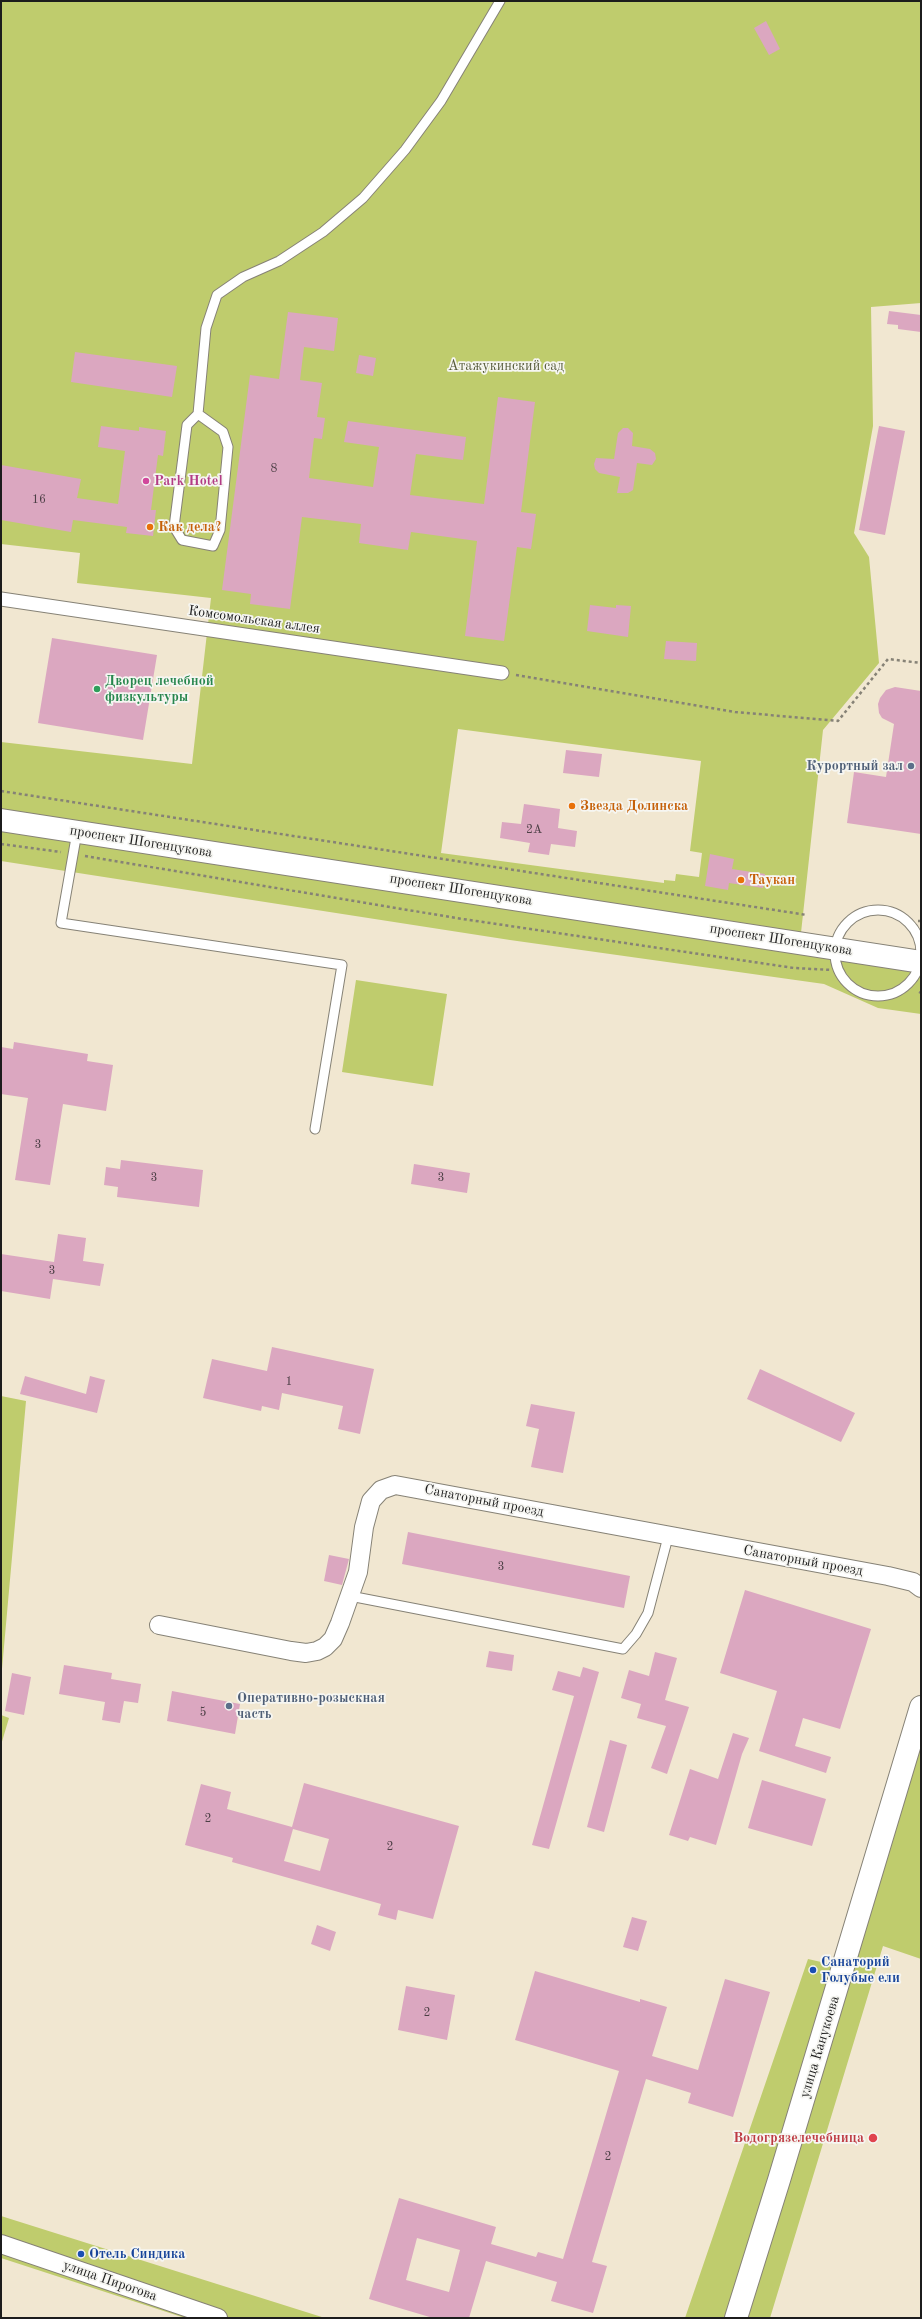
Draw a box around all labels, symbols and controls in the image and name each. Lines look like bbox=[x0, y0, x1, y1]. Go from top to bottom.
park label: Атажукинский сад bbox=[448, 358, 564, 374]
house number: 8 bbox=[271, 462, 277, 476]
place label: Park Hotel bbox=[154, 473, 223, 489]
marker: Park Hotel bbox=[141, 476, 151, 486]
house number: 16 bbox=[32, 493, 46, 507]
place label: Как дела? bbox=[158, 519, 222, 535]
marker: Как дела? bbox=[145, 522, 155, 532]
street label: Комсомольская аллея bbox=[187, 602, 321, 638]
place label: Дворец лечебной физкультуры bbox=[105, 673, 214, 706]
marker: Дворец лечебной физкультуры bbox=[92, 684, 102, 694]
place label: Курортный зал bbox=[806, 758, 903, 774]
marker: Курортный зал bbox=[906, 761, 916, 771]
place label: Звезда Долинска bbox=[580, 798, 688, 814]
marker: Звезда Долинска bbox=[567, 801, 577, 811]
street label: проспект Шогенцукова bbox=[68, 822, 214, 862]
house number: 2А bbox=[526, 823, 542, 837]
street label: проспект Шогенцукова bbox=[388, 870, 534, 910]
place label: Таукан bbox=[749, 872, 795, 888]
marker: Таукан bbox=[736, 875, 746, 885]
street label: проспект Шогенцукова bbox=[708, 920, 854, 960]
house number: 3 bbox=[35, 1138, 41, 1152]
house number: 3 bbox=[151, 1171, 157, 1185]
house number: 3 bbox=[438, 1171, 444, 1185]
house number: 3 bbox=[49, 1264, 55, 1278]
house number: 1 bbox=[286, 1375, 292, 1389]
street label: Санаторный проезд bbox=[423, 1481, 545, 1521]
street label: Санаторный проезд bbox=[742, 1542, 864, 1580]
house number: 3 bbox=[498, 1560, 504, 1574]
place label: Оперативно-розыскная часть bbox=[237, 1690, 385, 1722]
marker: Оперативно-розыскная часть bbox=[224, 1701, 234, 1711]
house number: 5 bbox=[200, 1706, 206, 1720]
house number: 2 bbox=[205, 1812, 211, 1826]
house number: 2 bbox=[387, 1840, 393, 1854]
place label: Санаторий Голубые ели bbox=[821, 1954, 900, 1986]
marker: Санаторий Голубые ели bbox=[808, 1965, 818, 1975]
street label: улица Канукоева bbox=[796, 1994, 844, 2100]
house number: 2 bbox=[424, 2006, 430, 2020]
place label: Водогрязелечебница bbox=[733, 2130, 864, 2146]
marker: Водогрязелечебница bbox=[867, 2132, 879, 2144]
house number: 2 bbox=[605, 2150, 611, 2164]
place label: Отель Синдика bbox=[89, 2246, 185, 2262]
marker: Отель Синдика bbox=[76, 2249, 86, 2259]
street label: улица Пирогова bbox=[61, 2257, 159, 2305]

